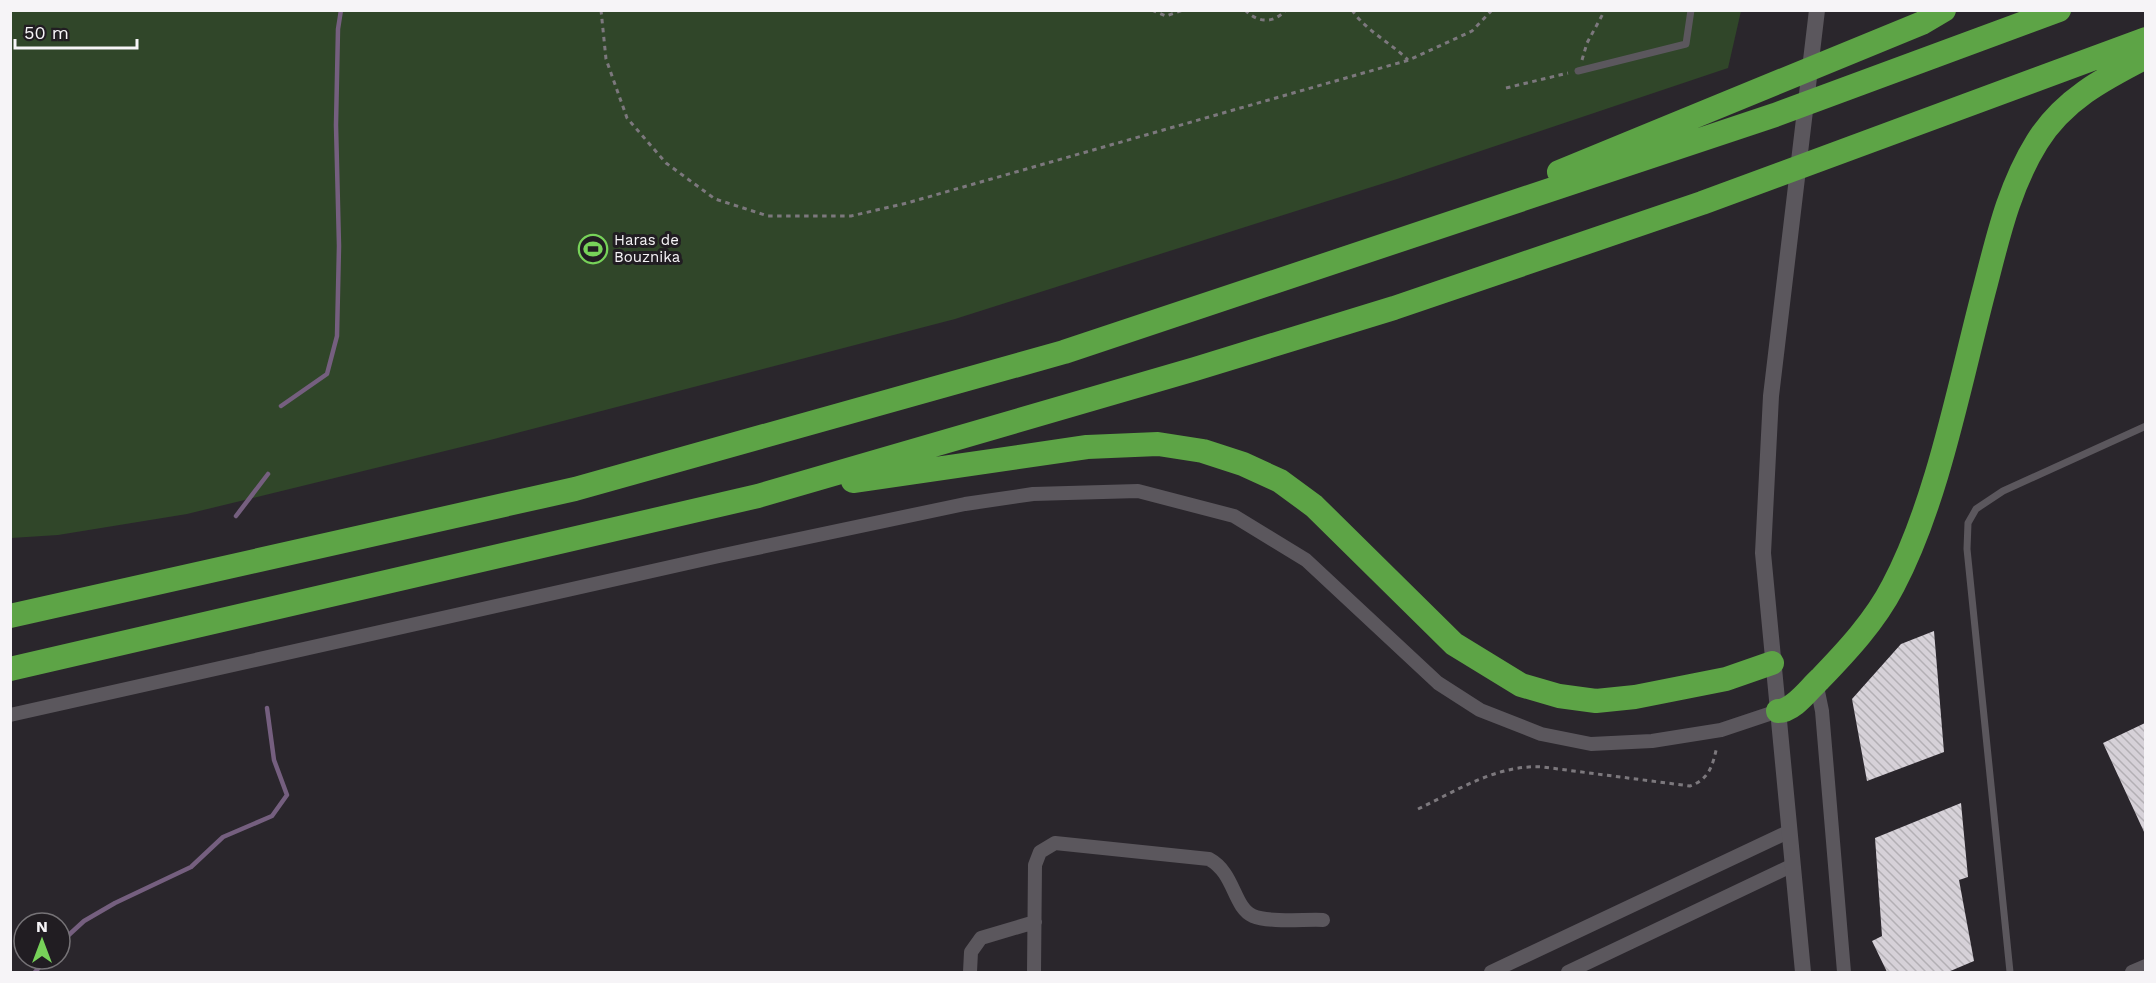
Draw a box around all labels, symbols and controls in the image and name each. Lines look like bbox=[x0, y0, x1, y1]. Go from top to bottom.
scale bar bbox=[15, 12, 136, 50]
text: 50 m bbox=[24, 22, 69, 43]
place label: Haras de Bouznika bbox=[614, 231, 681, 266]
sports icon: Haras de Bouznika bbox=[577, 233, 609, 265]
north arrow bbox=[12, 911, 72, 971]
text: N bbox=[36, 917, 48, 936]

